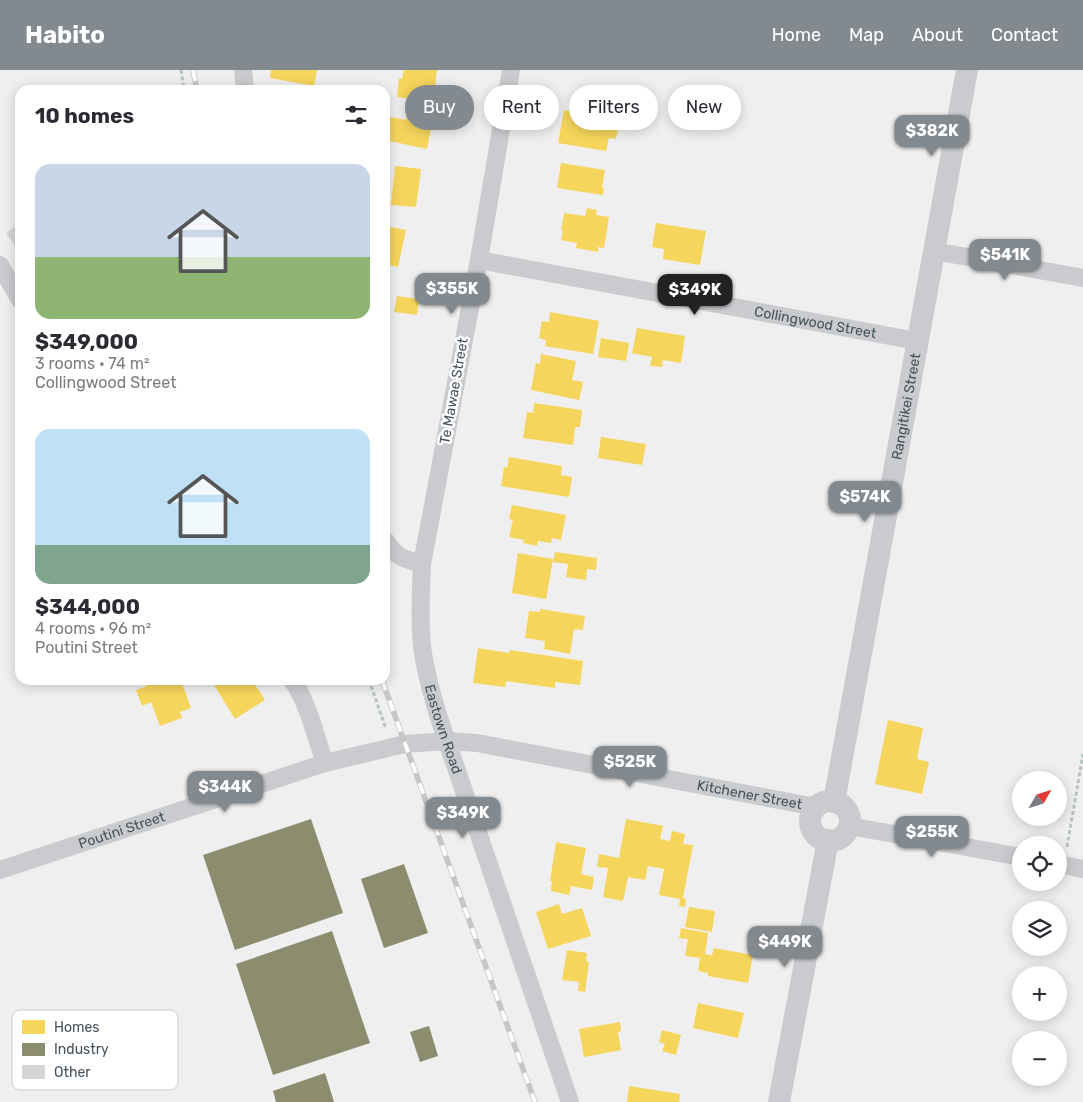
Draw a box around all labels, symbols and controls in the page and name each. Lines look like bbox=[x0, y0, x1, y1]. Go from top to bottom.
text: Habito bbox=[25, 21, 105, 49]
text: Home bbox=[772, 24, 821, 46]
text: Map bbox=[849, 24, 884, 46]
text: About bbox=[912, 24, 963, 46]
text: Contact bbox=[991, 24, 1058, 46]
chip: Buy bbox=[405, 85, 474, 130]
chip: Rent bbox=[484, 85, 559, 130]
chip: Filters bbox=[569, 85, 658, 130]
chip: New bbox=[668, 85, 741, 130]
icon: filters bbox=[342, 101, 370, 129]
text: 10 homes bbox=[35, 103, 134, 128]
pin: $382K bbox=[897, 114, 967, 157]
text: $382K bbox=[905, 121, 959, 140]
icon: home bbox=[158, 196, 248, 286]
pin: $541K bbox=[970, 238, 1040, 281]
text: $541K bbox=[980, 245, 1030, 264]
pin: $355K bbox=[417, 272, 487, 315]
pin: $349K bbox=[660, 274, 730, 316]
text: $355K bbox=[426, 279, 478, 298]
text: $349K bbox=[669, 280, 721, 299]
street label: Collingwood Street bbox=[753, 303, 878, 342]
text: $349,000 bbox=[35, 329, 138, 354]
street label: Te Mawae Street bbox=[436, 336, 472, 445]
street label: Rangitikei Street bbox=[888, 351, 924, 461]
text: 3 rooms · 74 m² bbox=[35, 354, 150, 373]
text: Collingwood Street bbox=[35, 373, 176, 392]
icon: home bbox=[158, 461, 248, 551]
pin: $574K bbox=[830, 480, 900, 523]
text: $574K bbox=[839, 487, 891, 506]
text: $344,000 bbox=[35, 594, 140, 619]
text: 4 rooms · 96 m² bbox=[35, 619, 151, 638]
text: Poutini Street bbox=[35, 638, 138, 657]
street label: Eastown Road bbox=[421, 683, 466, 776]
pin: $525K bbox=[595, 746, 665, 788]
text: $525K bbox=[604, 752, 656, 771]
pin: $344K bbox=[190, 770, 260, 813]
north arrow bbox=[1012, 771, 1068, 826]
map controls bbox=[1012, 771, 1067, 1086]
street label: Kitchener Street bbox=[696, 776, 804, 813]
text: $344K bbox=[198, 777, 252, 796]
pin: $349K bbox=[428, 796, 498, 839]
text: $349K bbox=[437, 803, 489, 822]
street label: Poutini Street bbox=[76, 808, 168, 852]
pin: $255K bbox=[897, 816, 967, 858]
text: $255K bbox=[906, 822, 958, 841]
button: locate bbox=[1012, 836, 1067, 891]
button: layers bbox=[1012, 901, 1067, 956]
pin: $449K bbox=[750, 926, 820, 968]
text: $449K bbox=[758, 932, 812, 951]
button: + bbox=[1012, 966, 1067, 1021]
legend bbox=[12, 1010, 178, 1090]
text: Homes bbox=[54, 1019, 99, 1036]
button: − bbox=[1012, 1031, 1067, 1086]
text: Industry bbox=[54, 1041, 109, 1058]
text: Other bbox=[54, 1064, 91, 1081]

